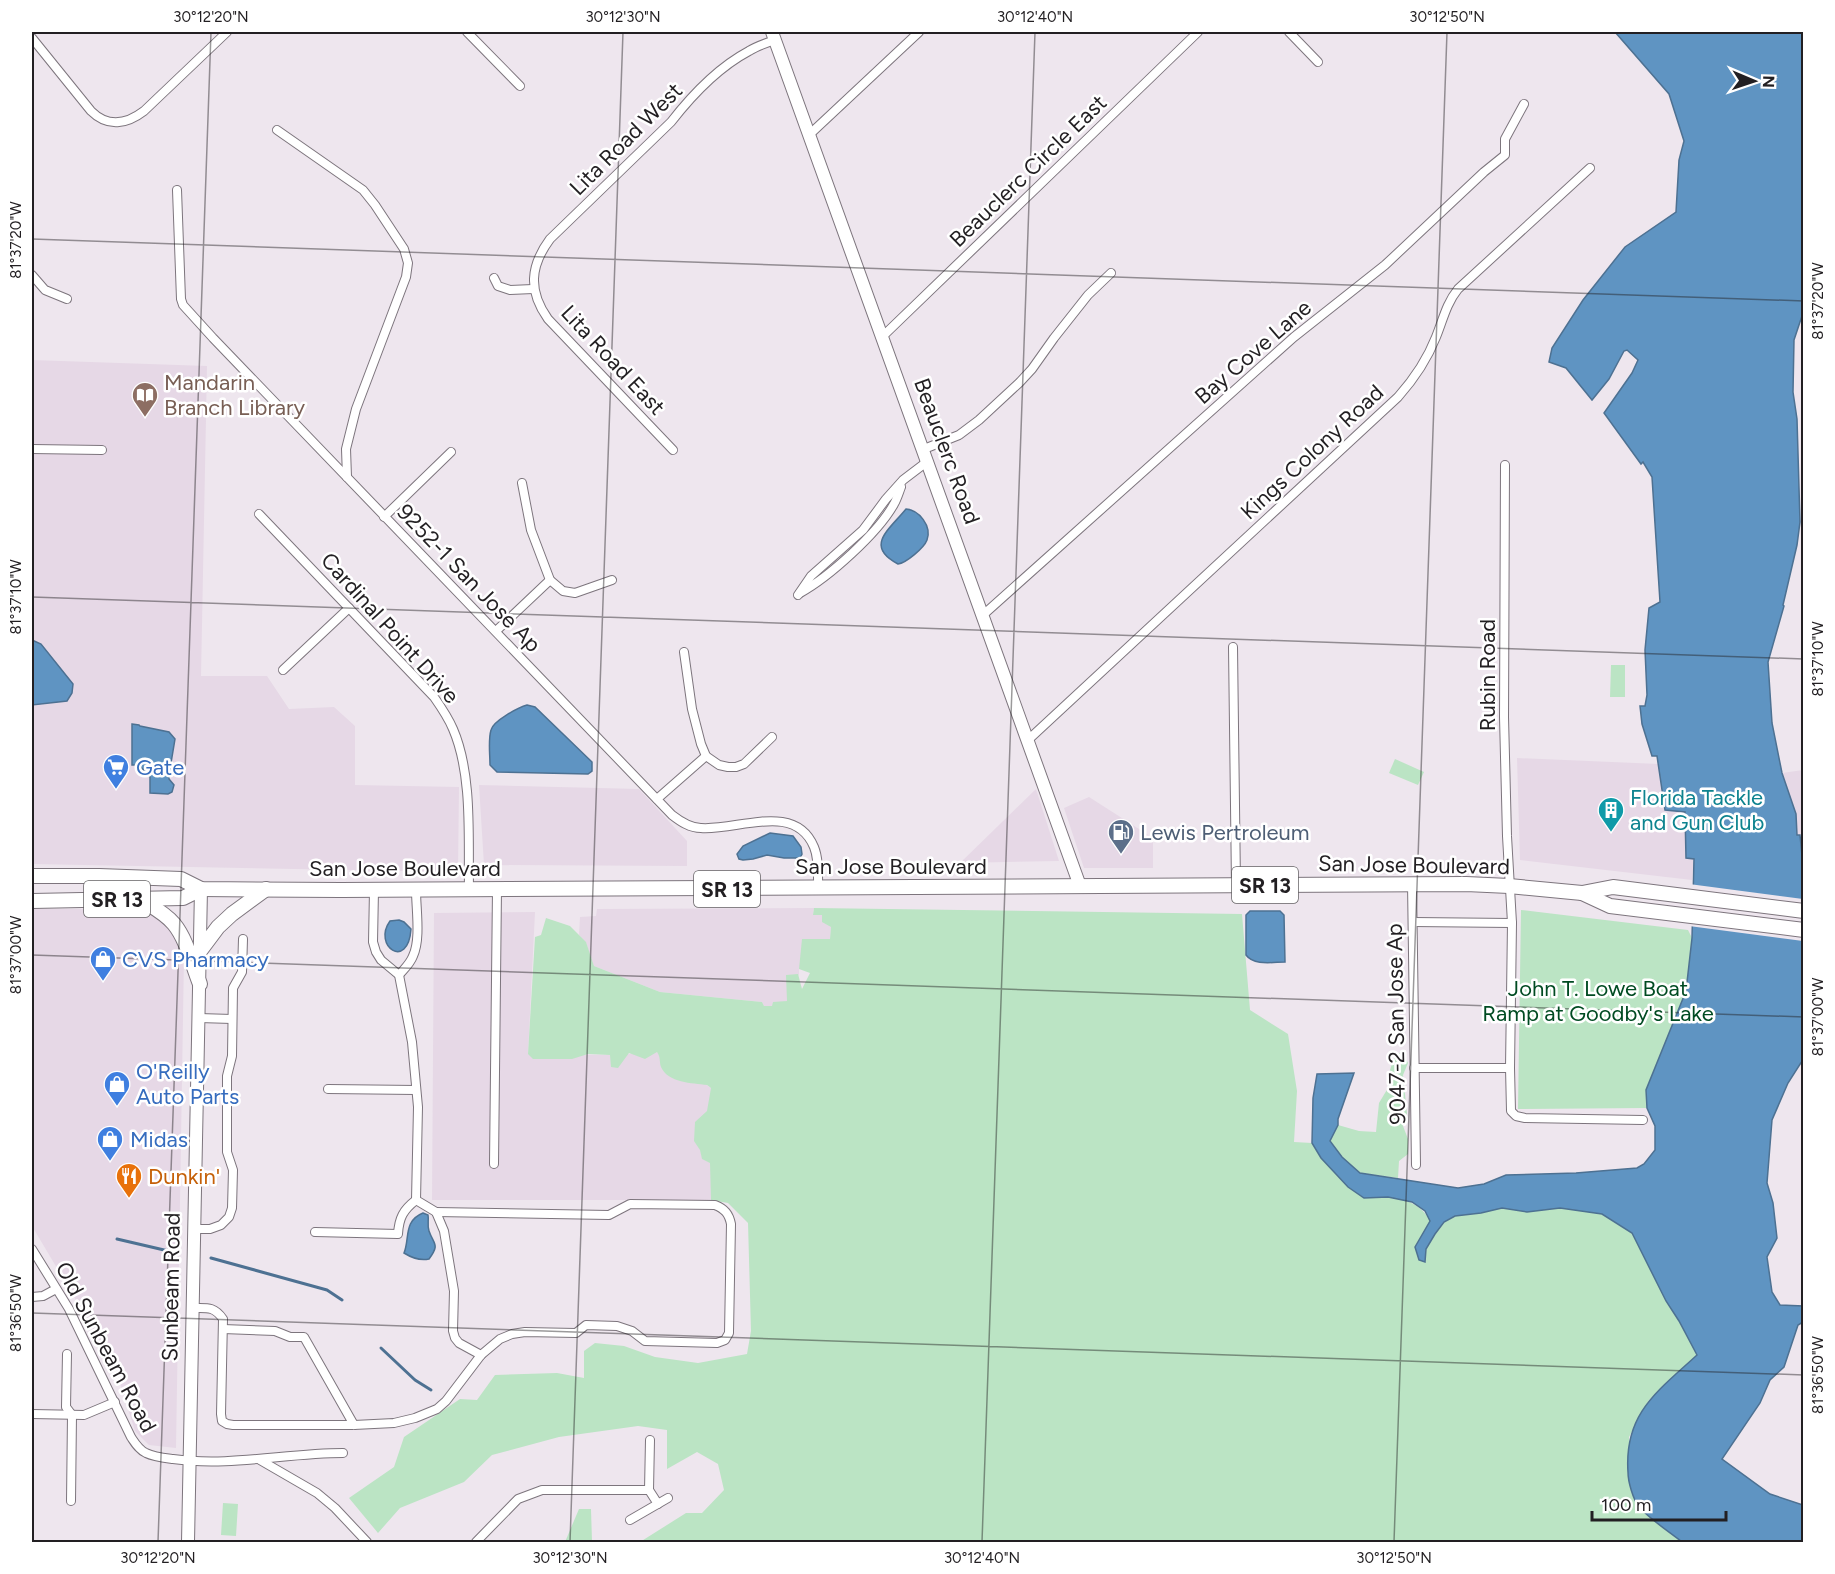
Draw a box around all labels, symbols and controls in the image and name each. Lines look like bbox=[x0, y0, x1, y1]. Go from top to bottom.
text: 30°12'20"N bbox=[173, 8, 249, 26]
text: 30°12'30"N bbox=[585, 8, 661, 26]
text: 30°12'40"N bbox=[997, 8, 1073, 26]
text: 30°12'50"N bbox=[1409, 8, 1485, 26]
north arrow bbox=[1724, 51, 1784, 111]
text: N bbox=[1759, 75, 1778, 88]
street label: Lita Road West bbox=[564, 77, 688, 201]
street label: Beauclerc Circle East bbox=[944, 89, 1112, 253]
text: 81°37'20"W bbox=[7, 201, 25, 279]
text: 81°37'20"W bbox=[1809, 262, 1827, 340]
street label: Bay Cove Lane bbox=[1189, 294, 1317, 410]
street label: Lita Road East bbox=[555, 299, 671, 421]
place label: Mandarin Branch Library bbox=[164, 369, 306, 421]
street label: Beauclerc Road bbox=[908, 374, 986, 528]
street label: Kings Colony Road bbox=[1235, 379, 1389, 525]
library icon: Mandarin Branch Library bbox=[130, 380, 160, 418]
street label: 9252-1 San Jose Ap bbox=[391, 498, 547, 658]
street label: Cardinal Point Drive bbox=[315, 547, 465, 709]
text: 81°37'10"W bbox=[7, 559, 25, 635]
street label: Rubin Road bbox=[1474, 619, 1501, 731]
text: 81°37'10"W bbox=[1809, 621, 1827, 697]
supermarket icon: Gate bbox=[101, 752, 131, 790]
place label: Gate bbox=[136, 754, 184, 781]
place label: Florida Tackle and Gun Club bbox=[1630, 784, 1764, 836]
building icon: Florida Tackle and Gun Club bbox=[1596, 795, 1626, 833]
fuel station icon: Lewis Pertroleum bbox=[1106, 817, 1136, 855]
place label: Lewis Pertroleum bbox=[1140, 819, 1310, 846]
street label: San Jose Boulevard bbox=[1318, 850, 1510, 880]
street label: San Jose Boulevard bbox=[795, 853, 987, 880]
street label: San Jose Boulevard bbox=[309, 855, 501, 882]
road number: SR 13 bbox=[1232, 867, 1298, 903]
road number: SR 13 bbox=[694, 871, 760, 907]
road number: SR 13 bbox=[84, 881, 150, 917]
text: 81°37'00"W bbox=[7, 915, 25, 994]
street label: 9047-2 San Jose Ap bbox=[1381, 923, 1411, 1125]
shop icon: CVS Pharmacy bbox=[88, 944, 118, 982]
place label: CVS Pharmacy bbox=[122, 946, 269, 973]
park label: John T. Lowe Boat Ramp at Goodby's Lake bbox=[1482, 975, 1714, 1027]
text: 81°37'00"W bbox=[1809, 977, 1827, 1056]
place label: O'Reilly Auto Parts bbox=[136, 1058, 239, 1110]
shop icon: O'Reilly Auto Parts bbox=[102, 1069, 132, 1107]
shop icon: Midas bbox=[95, 1124, 125, 1162]
place label: Midas bbox=[130, 1126, 188, 1153]
restaurant icon: Dunkin' bbox=[114, 1161, 144, 1199]
place label: Dunkin' bbox=[148, 1163, 220, 1190]
street label: Sunbeam Road bbox=[156, 1212, 186, 1362]
street label: Old Sunbeam Road bbox=[50, 1257, 162, 1437]
text: 81°36'50"W bbox=[7, 1273, 25, 1352]
text: 81°36'50"W bbox=[1809, 1335, 1827, 1414]
scale bar bbox=[1592, 1484, 1726, 1522]
text: 100 m bbox=[1601, 1494, 1651, 1516]
text: 30°12'20"N bbox=[120, 1549, 196, 1567]
text: 30°12'30"N bbox=[532, 1549, 608, 1567]
text: 30°12'40"N bbox=[944, 1549, 1020, 1567]
text: 30°12'50"N bbox=[1356, 1549, 1432, 1567]

